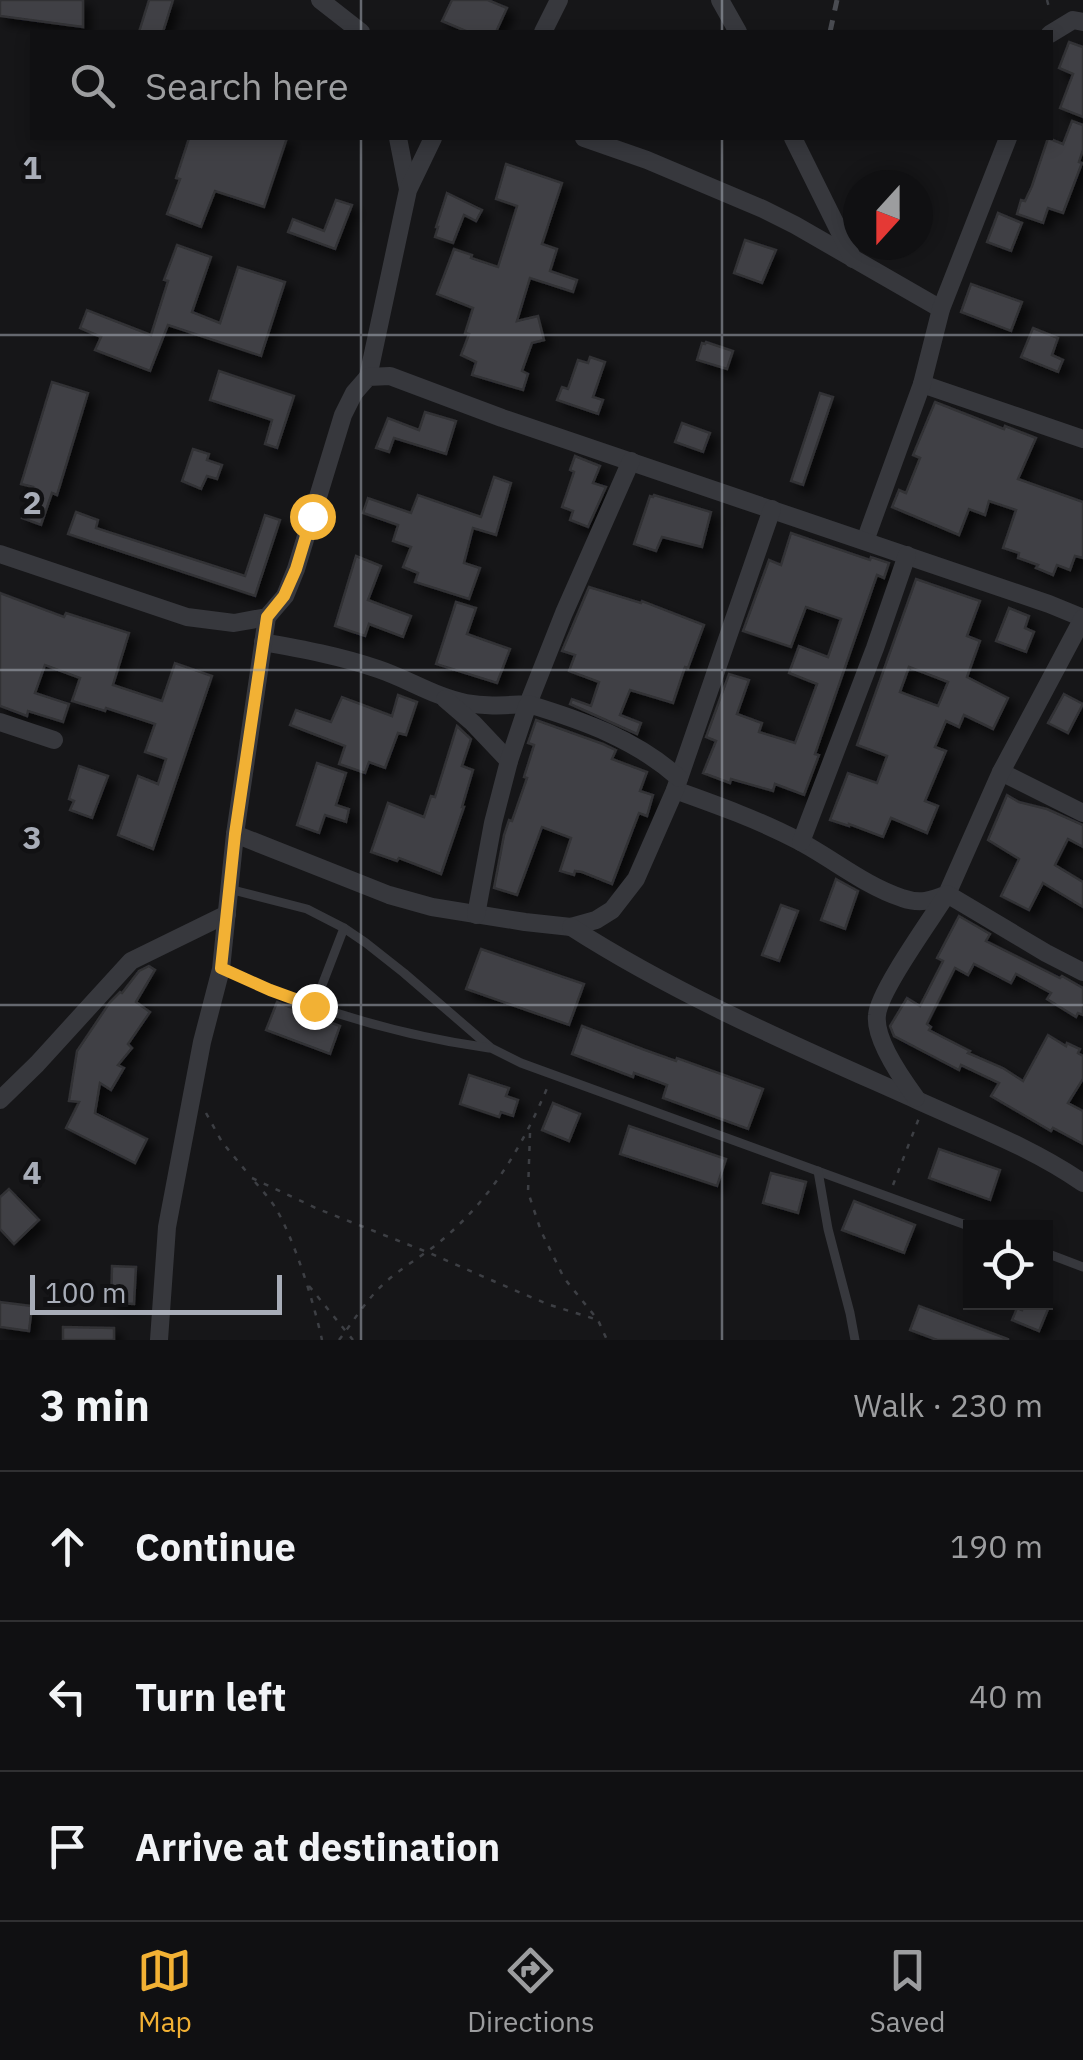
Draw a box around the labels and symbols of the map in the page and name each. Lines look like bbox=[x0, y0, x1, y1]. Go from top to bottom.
text: 1 bbox=[22, 146, 42, 188]
north arrow bbox=[843, 170, 933, 260]
text: 2 bbox=[22, 481, 42, 523]
route start bbox=[290, 494, 336, 540]
text: 3 bbox=[22, 816, 42, 858]
route end bbox=[292, 984, 338, 1030]
text: 4 bbox=[22, 1151, 42, 1193]
scale bar bbox=[30, 1270, 282, 1314]

